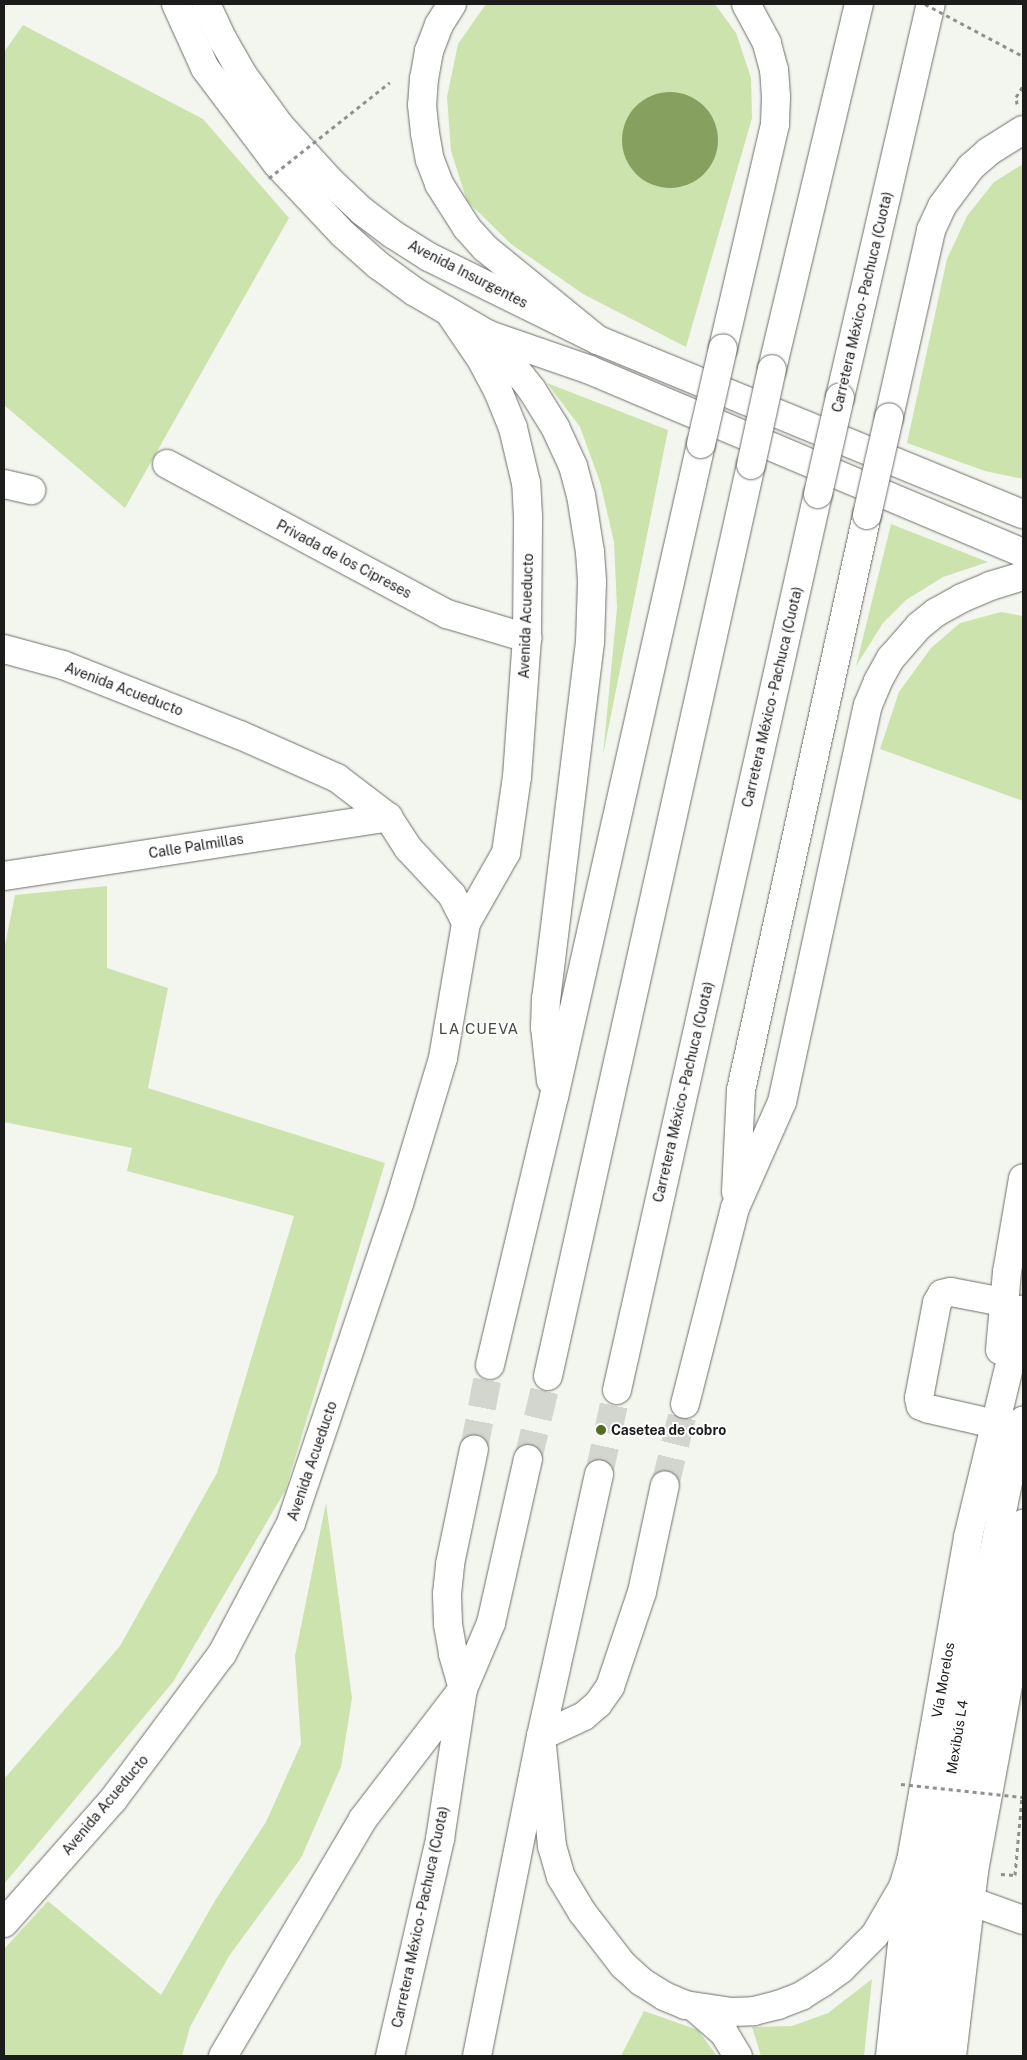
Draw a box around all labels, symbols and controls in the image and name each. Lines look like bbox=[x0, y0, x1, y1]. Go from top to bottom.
street label: Carretera México - Pachuca (Cuota) bbox=[828, 188, 896, 416]
street label: Avenida Insurgentes bbox=[405, 237, 531, 311]
street label: Privada de los Cipreses bbox=[274, 516, 414, 602]
street label: Avenida Acueducto bbox=[515, 553, 537, 679]
street label: Carretera México - Pachuca (Cuota) bbox=[738, 583, 806, 811]
street label: Avenida Acueducto bbox=[62, 659, 186, 719]
street label: Calle Palmillas bbox=[147, 830, 245, 862]
street label: Carretera México - Pachuca (Cuota) bbox=[649, 978, 717, 1206]
district label: LA CUEVA bbox=[438, 1020, 520, 1038]
street label: Avenida Acueducto bbox=[284, 1399, 340, 1523]
place label: Casetea de cobro bbox=[611, 1422, 726, 1438]
marker: Casetea de cobro bbox=[595, 1424, 607, 1436]
street label: Vía Morelos bbox=[928, 1641, 958, 1719]
street label: Mexibús L4 bbox=[943, 1699, 971, 1775]
street label: Avenida Acueducto bbox=[58, 1752, 152, 1858]
street label: Carretera México - Pachuca (Cuota) bbox=[388, 1803, 452, 2031]

